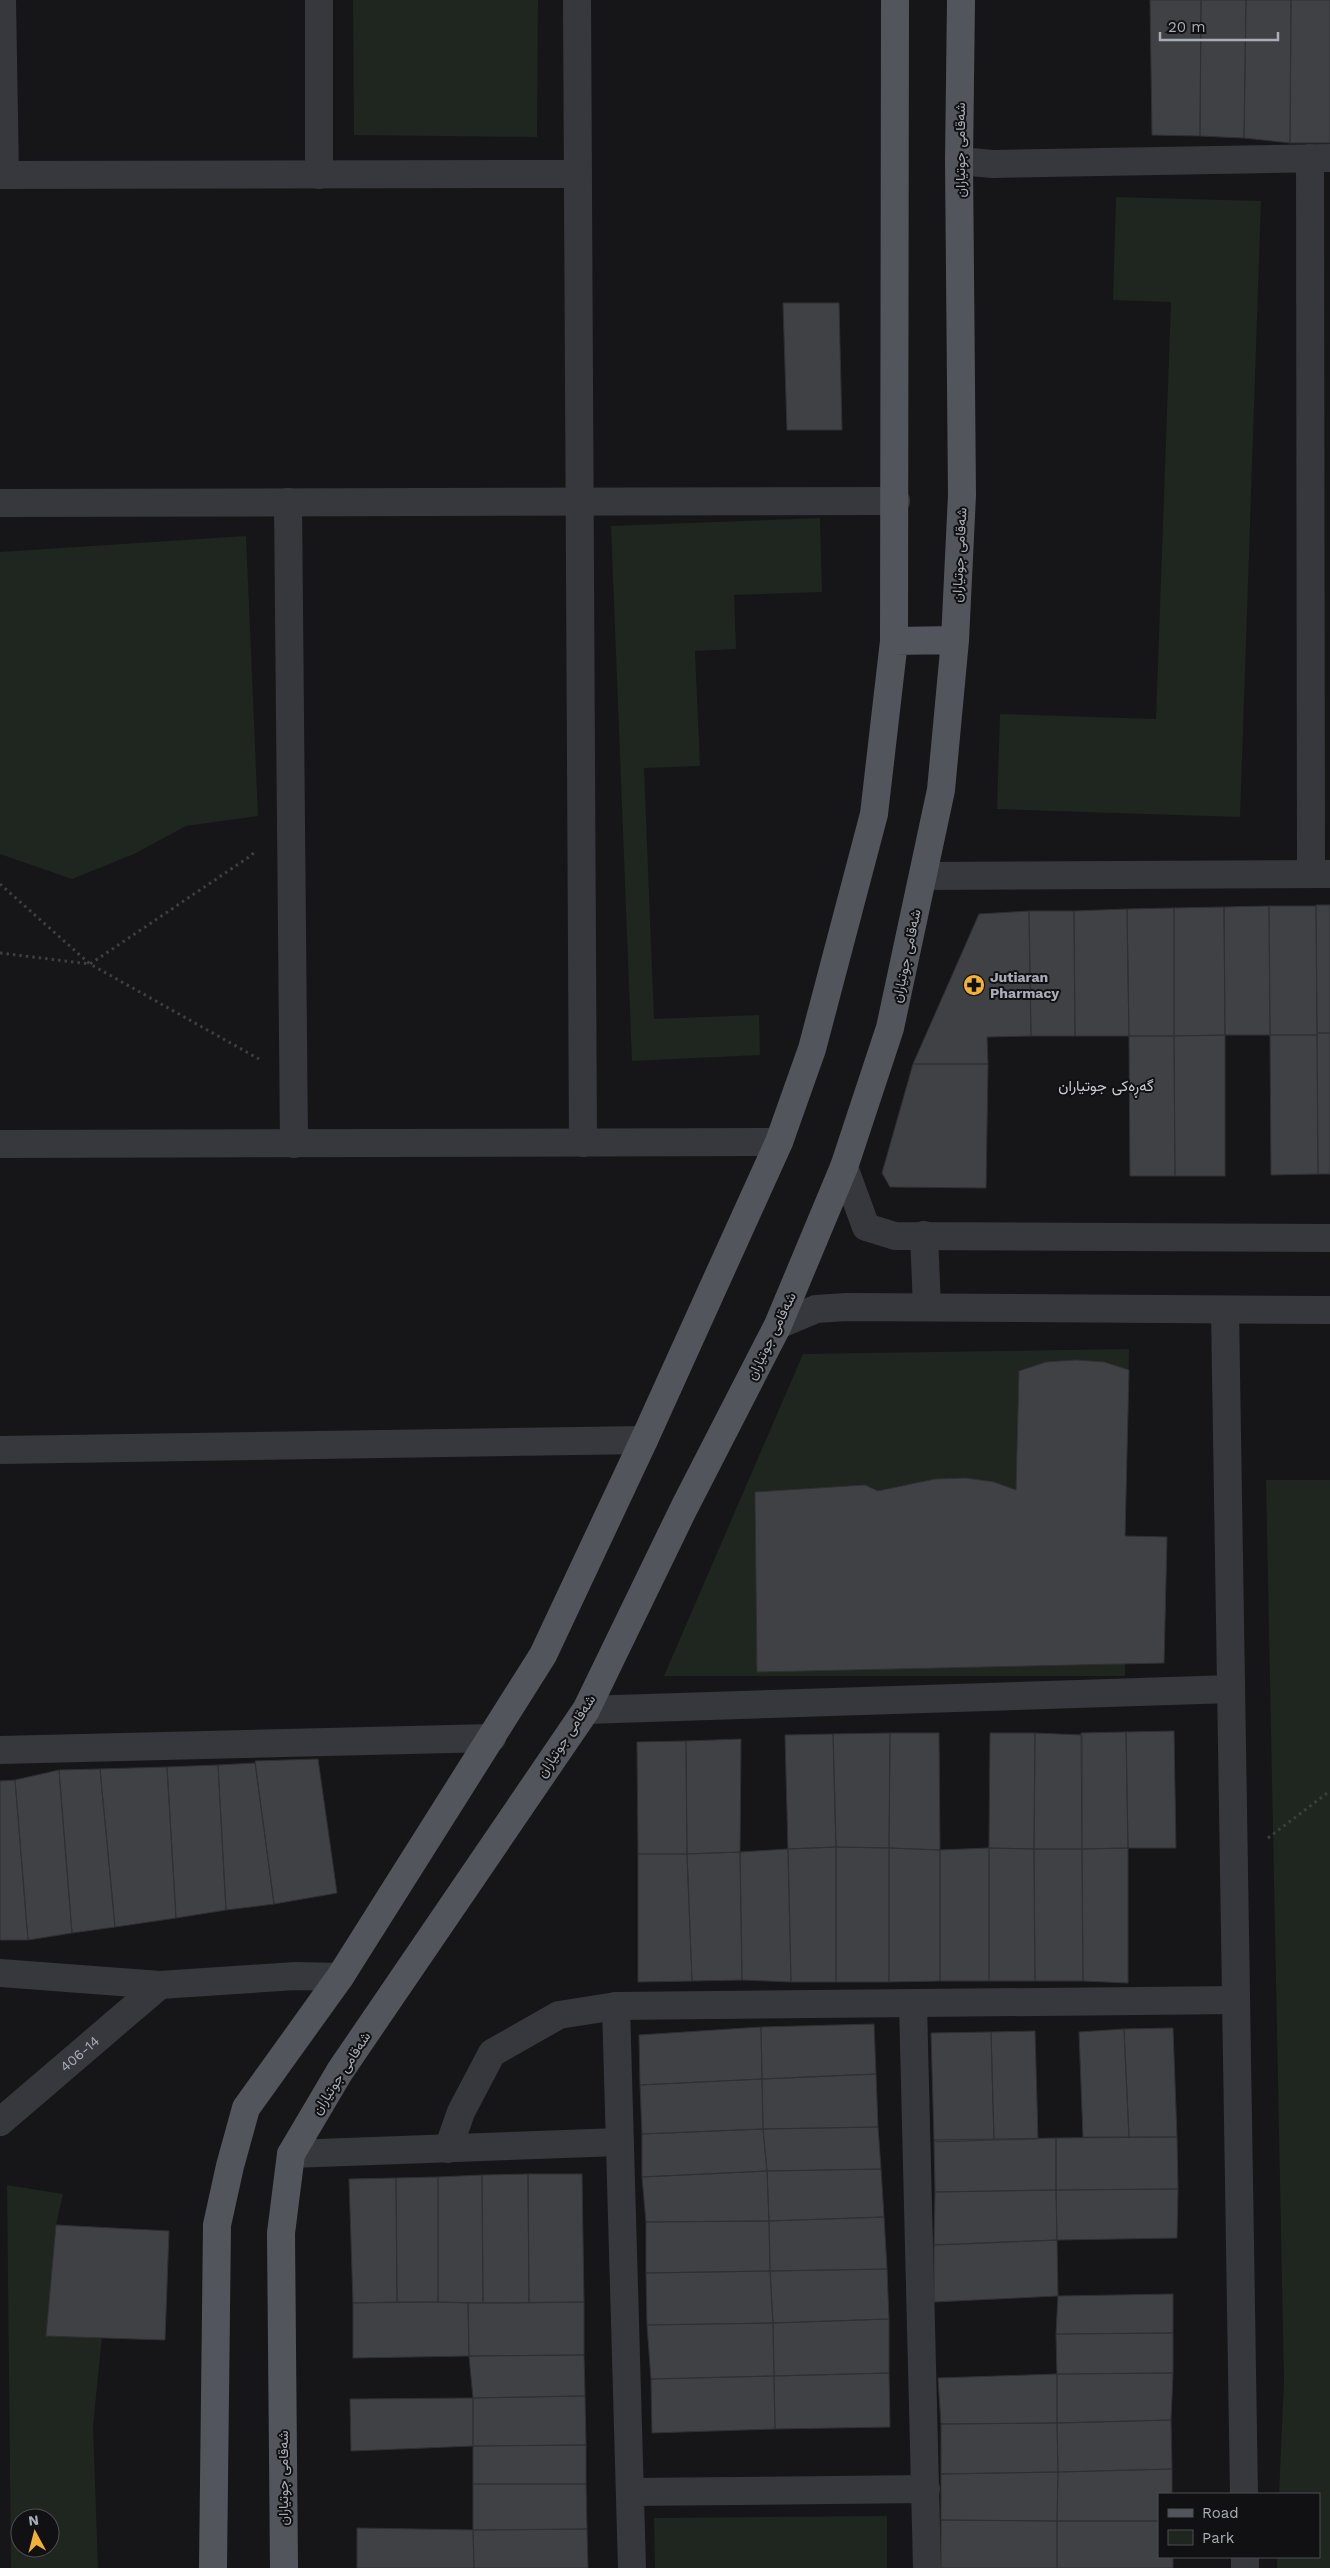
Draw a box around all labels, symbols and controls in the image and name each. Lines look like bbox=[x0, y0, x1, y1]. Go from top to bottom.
scale bar bbox=[1160, 10, 1278, 42]
text: 20 m bbox=[1168, 18, 1206, 36]
street label: شەقامی جوتیاران bbox=[952, 102, 969, 198]
street label: شەقامی جوتیاران bbox=[949, 507, 970, 603]
street label: شەقامی جوتیاران bbox=[888, 908, 925, 1004]
place label: Jutiaran Pharmacy bbox=[990, 969, 1059, 1001]
pharmacy icon: Jutiaran Pharmacy bbox=[962, 973, 986, 997]
district label: گەڕەکی جوتیاران bbox=[1058, 1077, 1154, 1098]
street label: شەقامی جوتیاران bbox=[743, 1290, 800, 1383]
street label: شەقامی جوتیاران bbox=[533, 1692, 599, 1781]
street label: شەقامی جوتیاران bbox=[308, 2029, 374, 2118]
street label: 406-14 bbox=[57, 2033, 103, 2075]
street label: شەقامی جوتیاران bbox=[275, 2430, 292, 2526]
legend bbox=[1158, 2493, 1320, 2558]
text: Road bbox=[1202, 2504, 1239, 2522]
north arrow bbox=[10, 2508, 60, 2558]
text: N bbox=[27, 2512, 40, 2529]
text: Park bbox=[1202, 2529, 1235, 2547]

